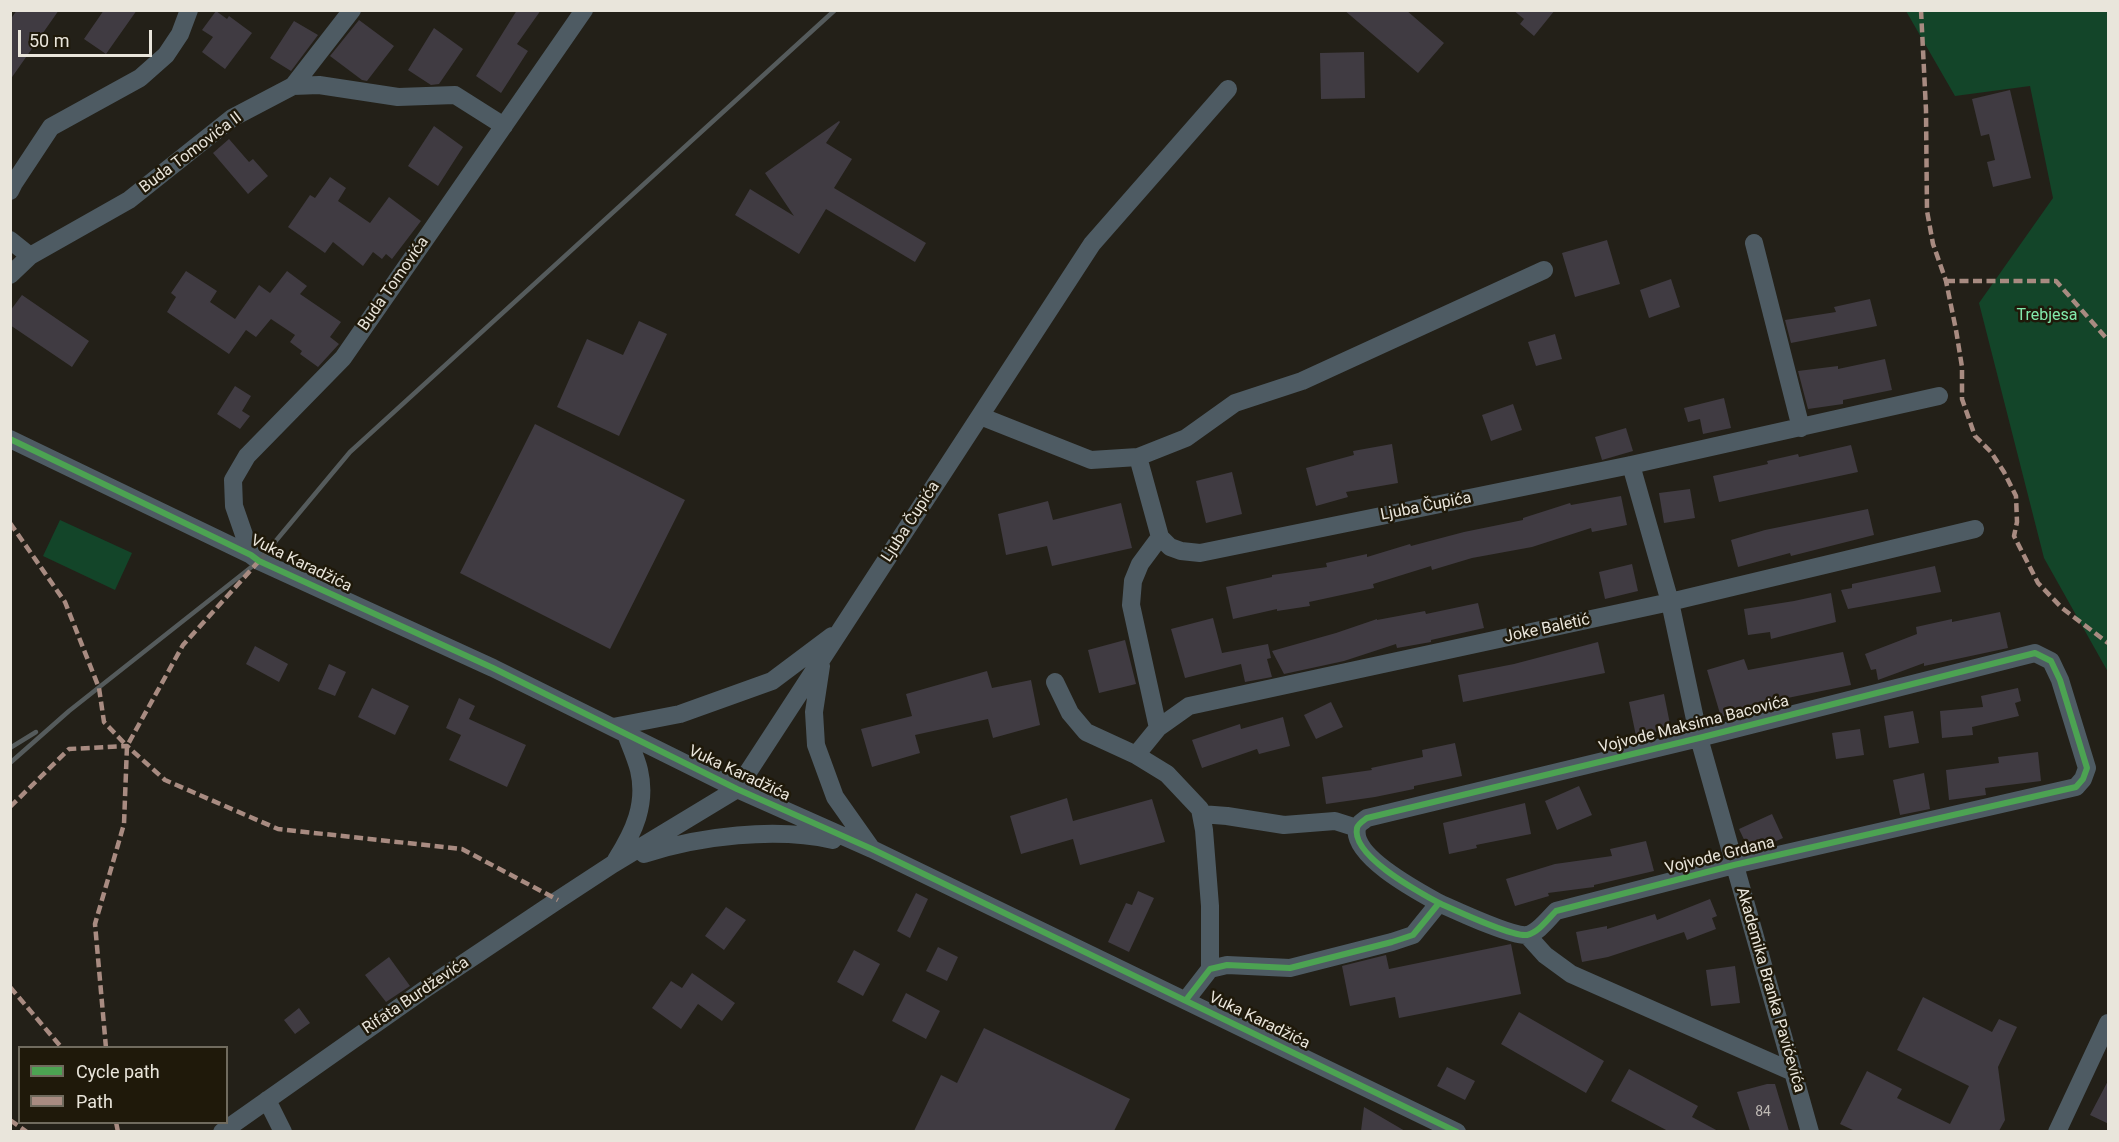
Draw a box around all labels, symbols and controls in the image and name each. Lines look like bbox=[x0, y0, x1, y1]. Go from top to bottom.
scale bar bbox=[21, 18, 154, 56]
text: 50 m bbox=[29, 30, 69, 51]
street label: Buda Tomovića II bbox=[136, 108, 246, 198]
street label: Buda Tomovića bbox=[355, 233, 433, 335]
park label: Trebjesa bbox=[2017, 306, 2077, 326]
street label: Ljuba Čupića bbox=[878, 478, 944, 566]
street label: Ljuba Čupića bbox=[1379, 489, 1473, 525]
street label: Vuka Karadžića bbox=[247, 531, 355, 597]
street label: Joke Baletić bbox=[1503, 611, 1591, 647]
street label: Vojvode Maksima Bacovića bbox=[1597, 692, 1791, 758]
street label: Vuka Karadžića bbox=[685, 742, 793, 806]
street label: Vojvode Grdana bbox=[1663, 833, 1777, 879]
street label: Akademika Branka Pavićevića bbox=[1731, 885, 1809, 1095]
street label: Rifata Burdževića bbox=[359, 953, 473, 1039]
street label: Vuka Karadžića bbox=[1205, 988, 1313, 1054]
legend bbox=[18, 1046, 228, 1124]
text: Cycle path bbox=[76, 1061, 160, 1082]
text: Path bbox=[76, 1091, 113, 1112]
house number: 84 bbox=[1755, 1104, 1771, 1120]

